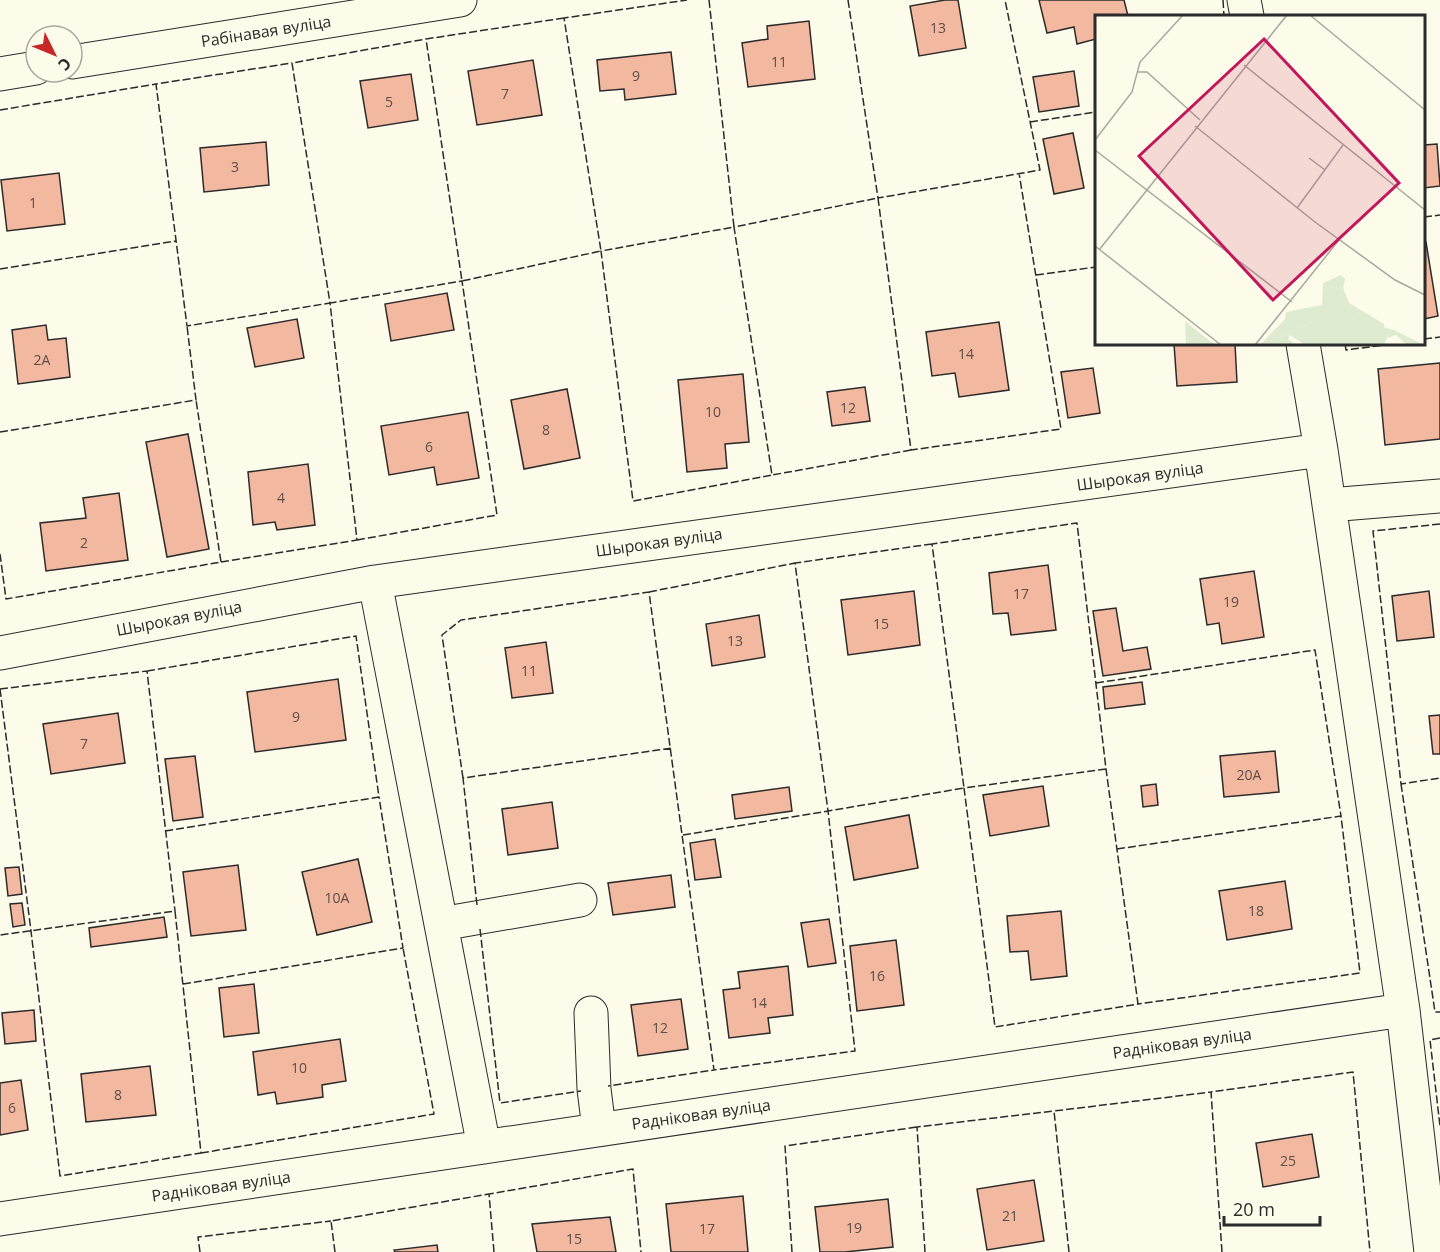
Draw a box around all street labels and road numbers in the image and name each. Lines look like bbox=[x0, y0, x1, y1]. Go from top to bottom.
street label: Рабінавая вуліца bbox=[199, 10, 333, 52]
street label: Шырокая вуліца bbox=[1075, 456, 1205, 496]
street label: Шырокая вуліца bbox=[594, 522, 724, 562]
street label: Шырокая вуліца bbox=[114, 595, 244, 641]
street label: Радніковая вуліца bbox=[1111, 1022, 1253, 1064]
street label: Радніковая вуліца bbox=[630, 1093, 772, 1135]
street label: Радніковая вуліца bbox=[150, 1165, 292, 1207]

